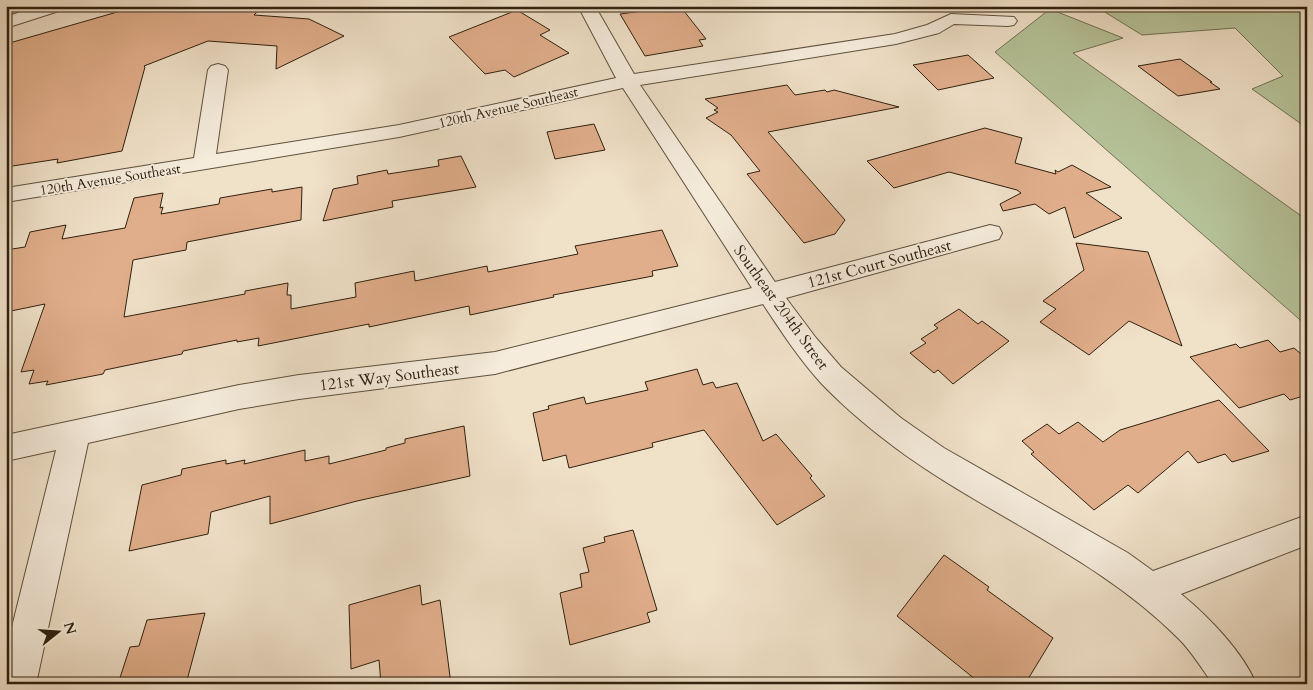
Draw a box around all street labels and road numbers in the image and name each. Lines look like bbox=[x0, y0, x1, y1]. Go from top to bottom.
street label: 120th Avenue Southeast bbox=[437, 82, 580, 133]
street label: 120th Avenue Southeast bbox=[38, 159, 182, 200]
street label: 121st Court Southeast bbox=[805, 234, 954, 294]
street label: Southeast 204th Street bbox=[728, 241, 834, 374]
street label: 121st Way Southeast bbox=[318, 358, 460, 396]

